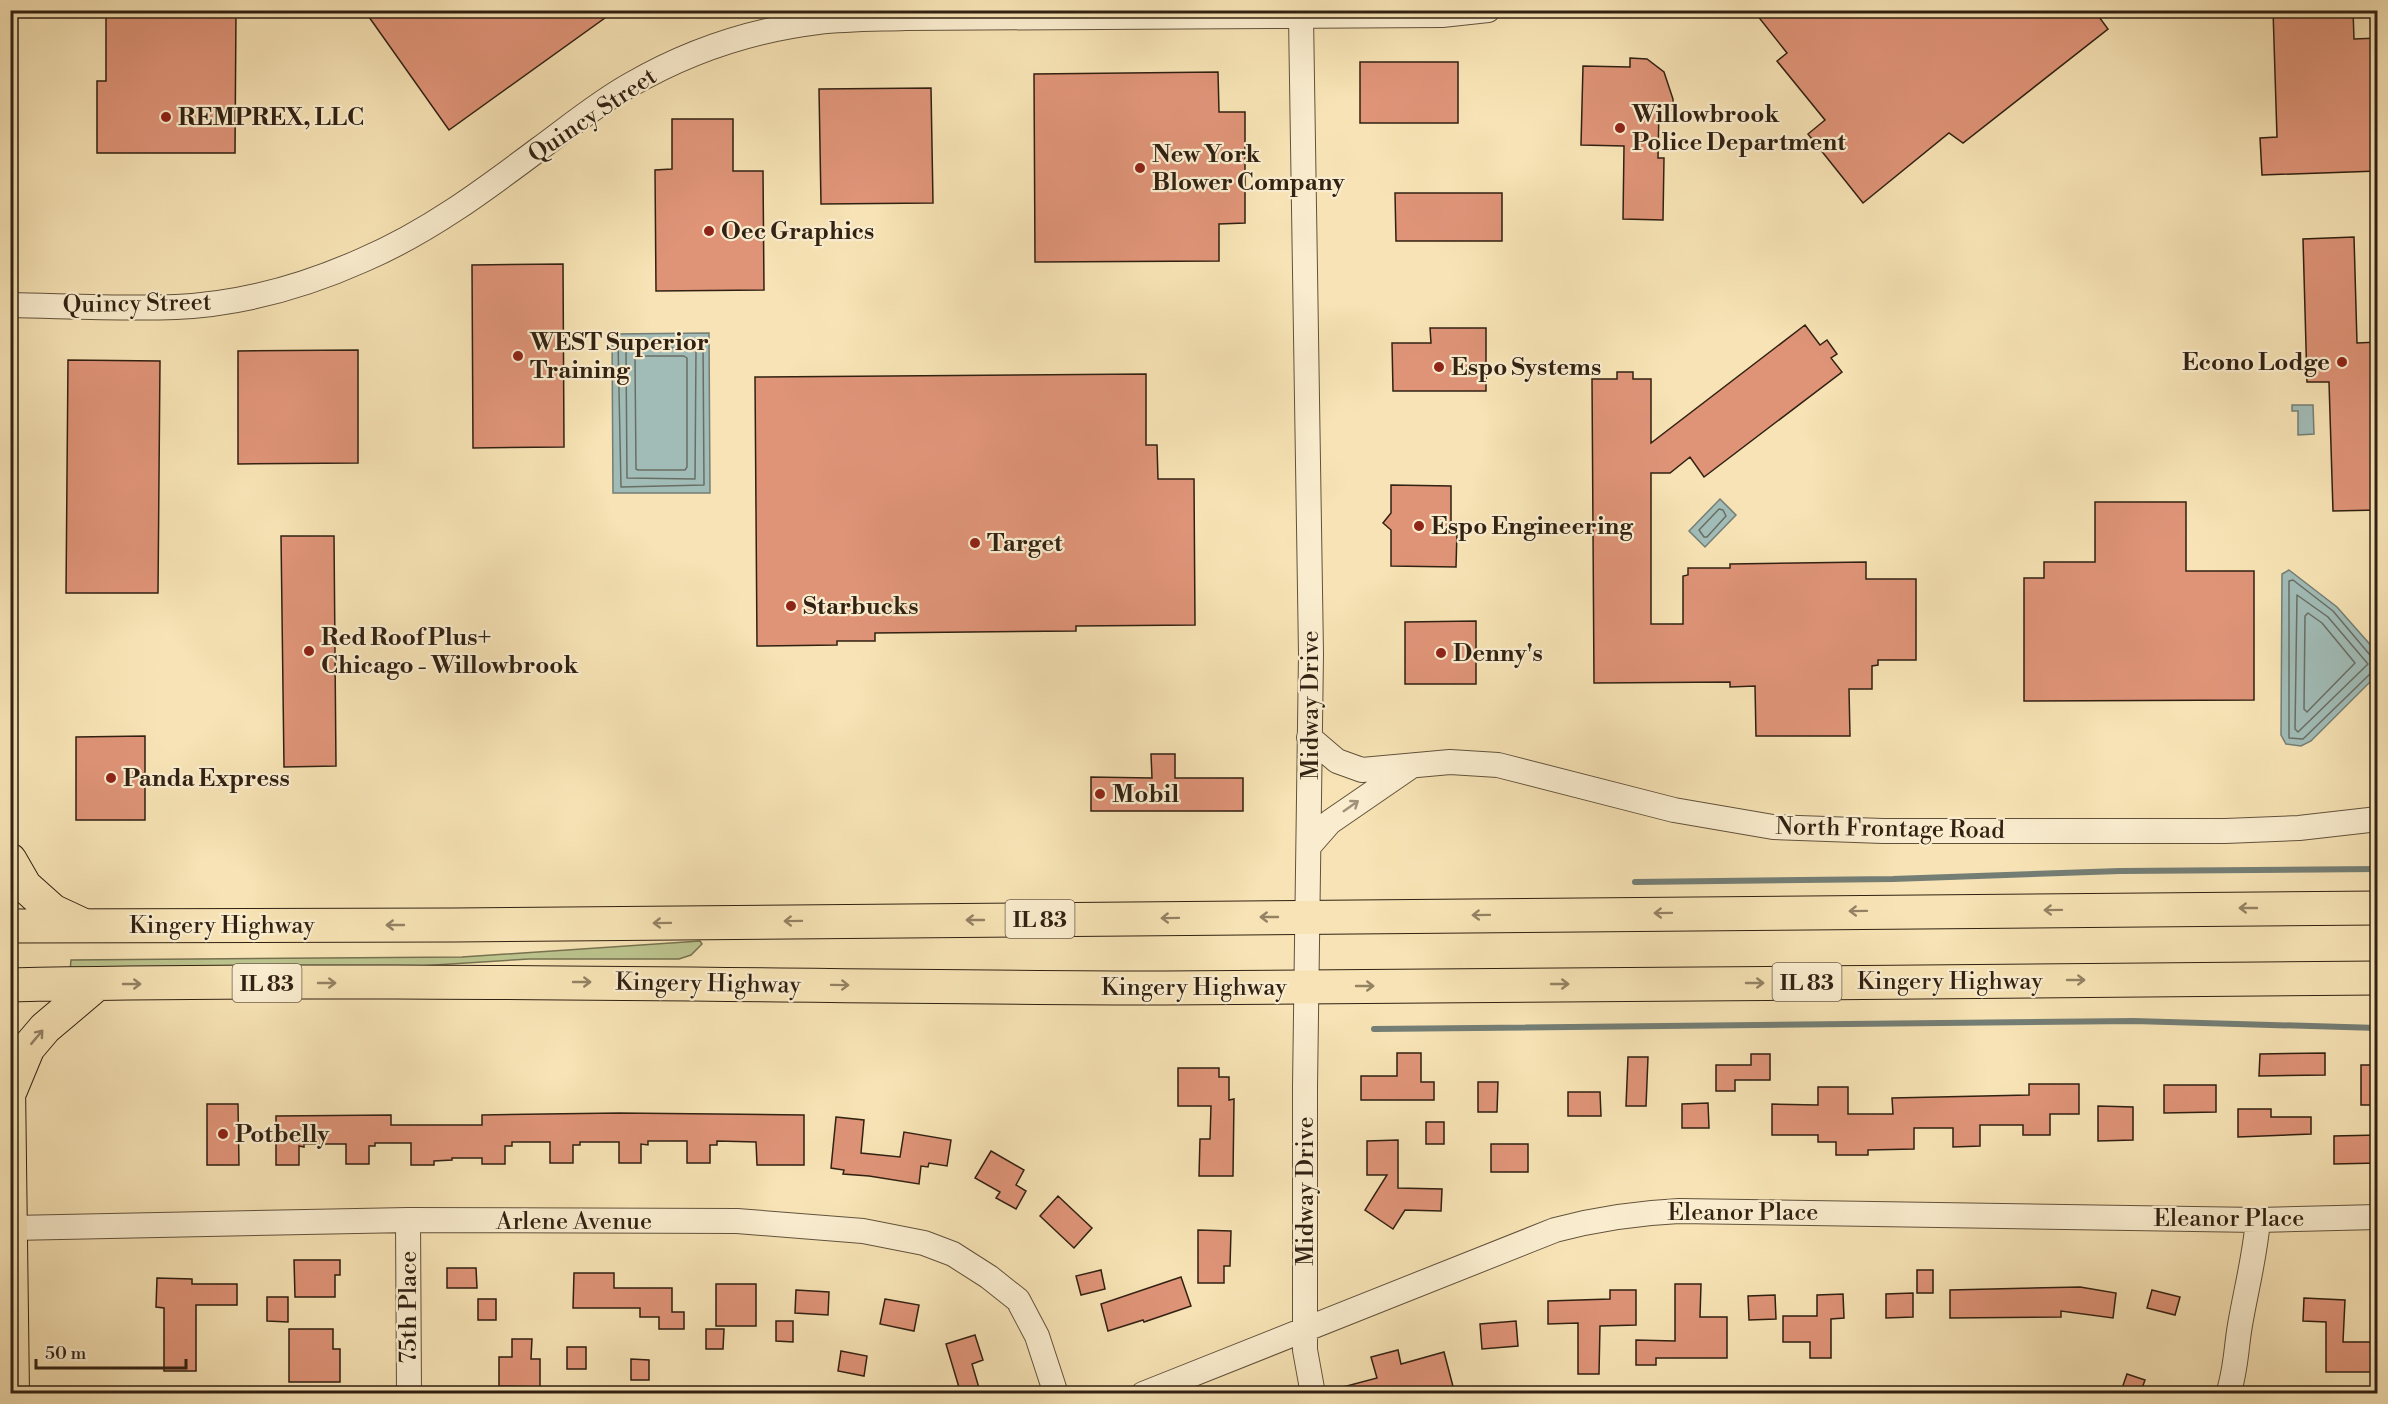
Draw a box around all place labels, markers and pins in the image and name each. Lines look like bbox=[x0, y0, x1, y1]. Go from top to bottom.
place label: Willowbrook Police Department bbox=[1631, 100, 1846, 158]
place label: REMPREX, LLC bbox=[178, 103, 364, 133]
marker: REMPREX, LLC bbox=[159, 110, 173, 124]
marker: Willowbrook Police Department bbox=[1613, 121, 1627, 135]
place label: New York Blower Company bbox=[1152, 140, 1346, 198]
marker: New York Blower Company bbox=[1133, 161, 1147, 175]
place label: Oec Graphics bbox=[721, 217, 874, 247]
marker: Oec Graphics bbox=[702, 224, 716, 238]
place label: WEST Superior Training bbox=[529, 328, 709, 386]
place label: Econo Lodge bbox=[2182, 348, 2330, 378]
marker: WEST Superior Training bbox=[511, 349, 525, 363]
place label: Espo Systems bbox=[1451, 353, 1601, 383]
marker: Econo Lodge bbox=[2335, 355, 2349, 369]
marker: Espo Systems bbox=[1432, 360, 1446, 374]
place label: Espo Engineering bbox=[1431, 512, 1634, 542]
marker: Espo Engineering bbox=[1412, 519, 1426, 533]
place label: Target bbox=[987, 529, 1063, 559]
marker: Target bbox=[968, 536, 982, 550]
place label: Starbucks bbox=[803, 592, 919, 622]
marker: Starbucks bbox=[784, 599, 798, 613]
place label: Red Roof Plus+ Chicago - Willowbrook bbox=[321, 623, 579, 681]
place label: Denny's bbox=[1453, 639, 1543, 669]
marker: Red Roof Plus+ Chicago - Willowbrook bbox=[302, 644, 316, 658]
marker: Denny's bbox=[1434, 646, 1448, 660]
place label: Panda Express bbox=[123, 764, 290, 794]
marker: Panda Express bbox=[104, 771, 118, 785]
place label: Mobil bbox=[1112, 780, 1179, 810]
marker: Mobil bbox=[1093, 787, 1107, 801]
place label: Potbelly bbox=[235, 1120, 330, 1150]
marker: Potbelly bbox=[216, 1127, 230, 1141]

